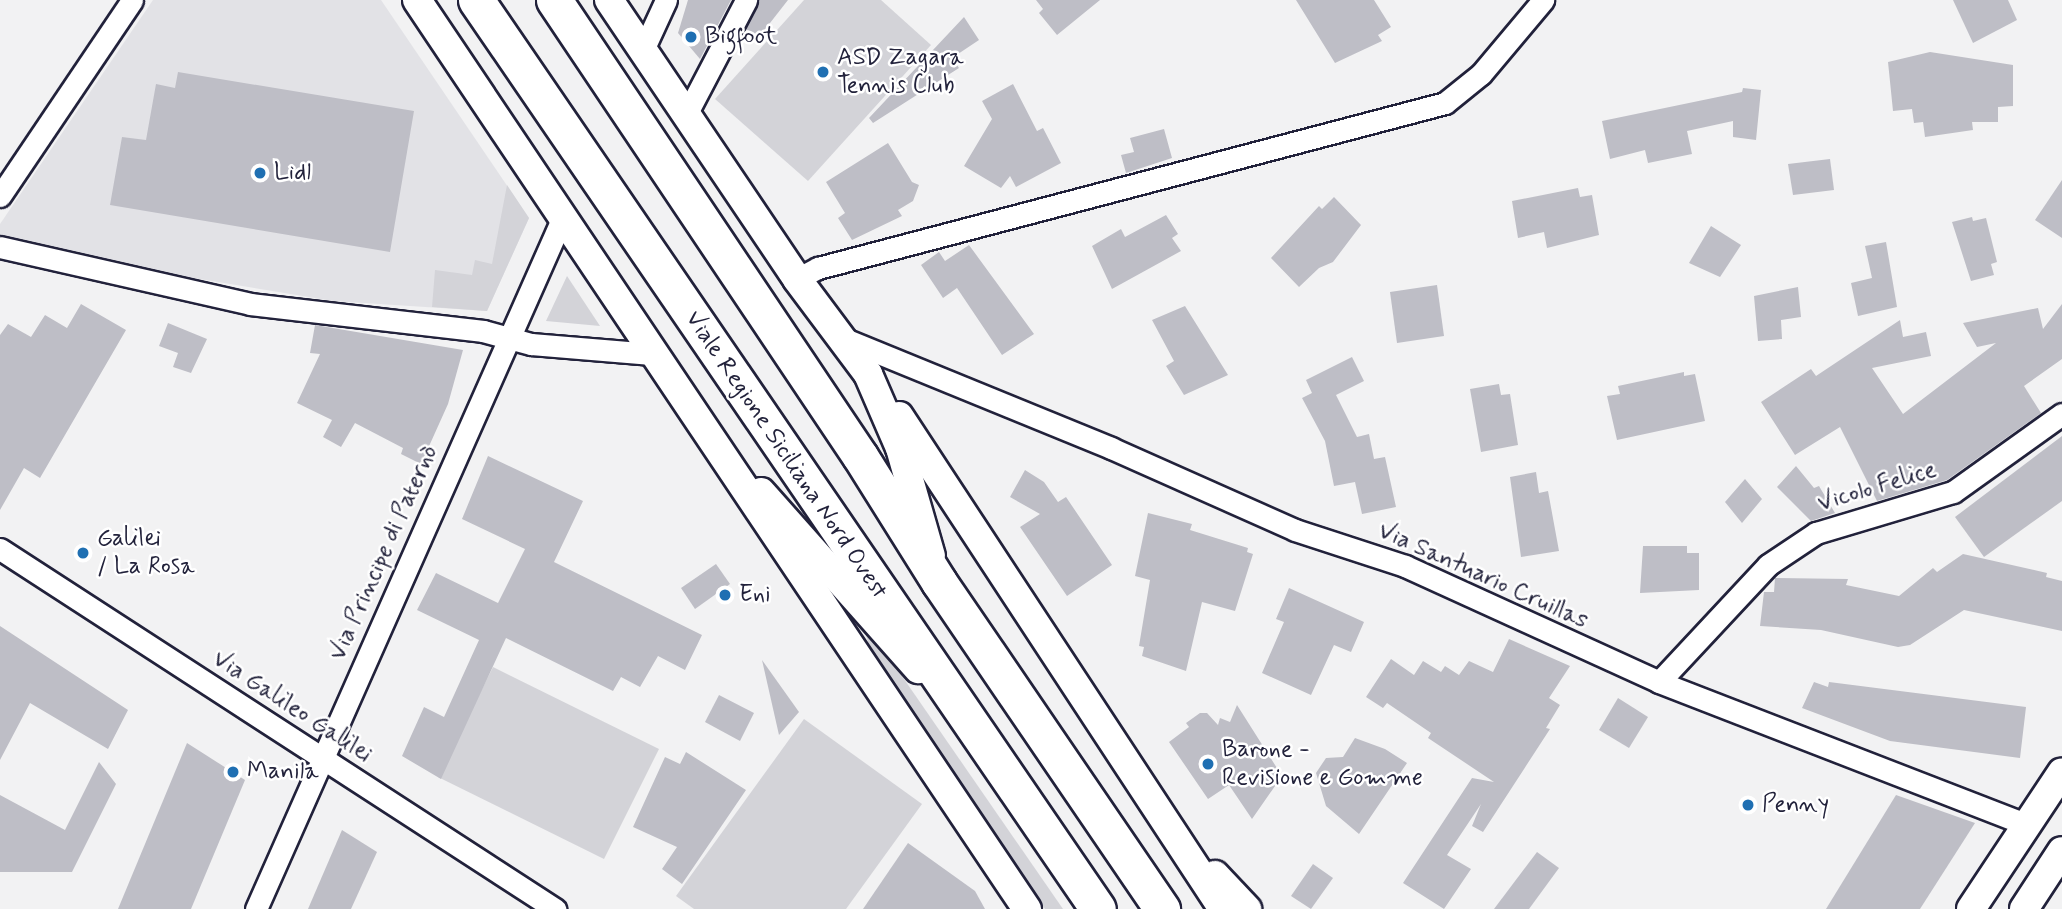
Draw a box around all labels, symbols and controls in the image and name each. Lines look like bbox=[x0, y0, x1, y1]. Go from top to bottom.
place label: Bigfoot bbox=[705, 23, 777, 51]
marker: Bigfoot bbox=[683, 29, 699, 45]
place label: ASD Zagara Tennis Club bbox=[837, 44, 966, 100]
marker: ASD Zagara Tennis Club bbox=[815, 64, 831, 80]
place label: Lidl bbox=[274, 159, 311, 187]
marker: Lidl bbox=[252, 165, 268, 181]
street label: Viale Regione Siciliana Nord Ovest bbox=[677, 304, 895, 606]
street label: Via Principe di Paternò bbox=[324, 442, 444, 664]
street label: Vicolo Felice bbox=[1814, 455, 1940, 519]
street label: Via Santuario Cruillas bbox=[1374, 517, 1592, 635]
place label: Galilei / La Rosa bbox=[97, 525, 194, 581]
marker: Galilei / La Rosa bbox=[75, 545, 91, 561]
place label: Eni bbox=[739, 581, 771, 609]
marker: Eni bbox=[717, 587, 733, 603]
street label: Via Galileo Galilei bbox=[209, 646, 375, 768]
place label: Barone - Revisione e Gomme bbox=[1222, 736, 1423, 792]
marker: Barone - Revisione e Gomme bbox=[1200, 756, 1216, 772]
place label: Manila bbox=[247, 758, 319, 786]
marker: Manila bbox=[225, 764, 241, 780]
place label: Penny bbox=[1762, 791, 1829, 819]
marker: Penny bbox=[1740, 797, 1756, 813]

